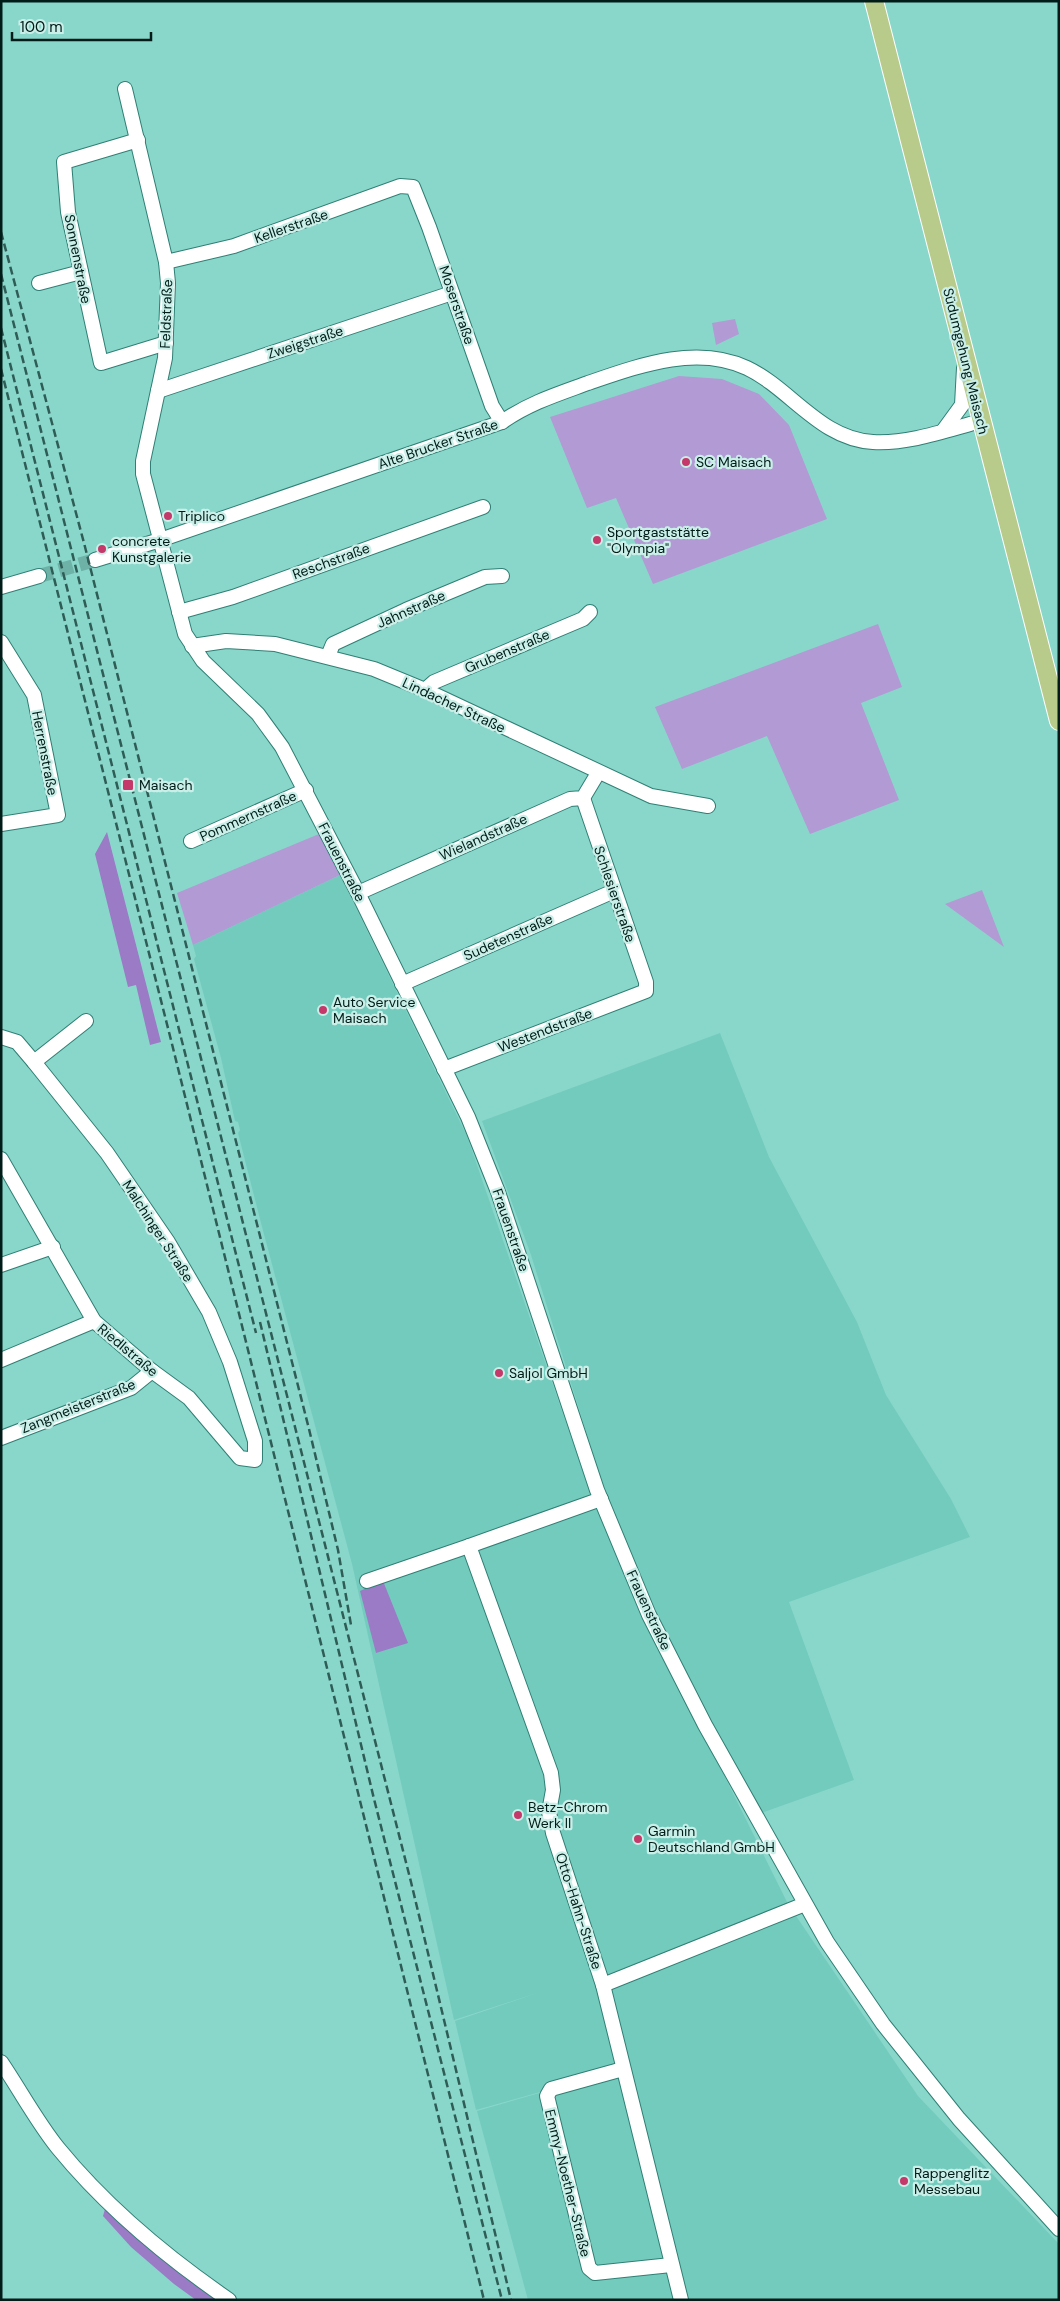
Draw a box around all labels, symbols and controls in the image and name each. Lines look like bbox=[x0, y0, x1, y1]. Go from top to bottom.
scale bar bbox=[12, 10, 151, 42]
text: 100 m bbox=[20, 17, 63, 37]
street label: Kellerstraße bbox=[252, 205, 330, 247]
street label: Sonnenstraße bbox=[61, 213, 95, 305]
street label: Moserstraße bbox=[435, 263, 479, 347]
street label: Feldstraße bbox=[156, 279, 176, 349]
street label: Südumgehung Maisach bbox=[939, 286, 993, 436]
street label: Zweigstraße bbox=[265, 321, 345, 363]
street label: Alte Brucker Straße bbox=[376, 415, 500, 473]
place label: SC Maisach bbox=[696, 453, 771, 471]
marker: SC Maisach bbox=[680, 456, 692, 468]
place label: Triplico bbox=[178, 507, 225, 525]
marker: Triplico bbox=[162, 510, 174, 522]
place label: Sportgaststätte "Olympia" bbox=[607, 523, 709, 557]
place label: concrete Kunstgalerie bbox=[112, 532, 191, 566]
marker: Sportgaststätte "Olympia" bbox=[591, 534, 603, 546]
street label: Reschstraße bbox=[290, 539, 372, 583]
marker: concrete Kunstgalerie bbox=[96, 543, 108, 555]
street label: Jahnstraße bbox=[374, 586, 448, 632]
street label: Grubenstraße bbox=[462, 625, 552, 677]
street label: Lindacher Straße bbox=[400, 673, 508, 737]
street label: Herrenstraße bbox=[28, 709, 62, 797]
place label: Maisach bbox=[139, 776, 192, 794]
marker: Maisach bbox=[121, 778, 135, 792]
street label: Pommernstraße bbox=[197, 787, 299, 845]
street label: Wielandstraße bbox=[436, 810, 530, 864]
street label: Frauenstraße bbox=[314, 819, 370, 905]
street label: Schlesierstraße bbox=[590, 843, 640, 945]
street label: Sudetenstraße bbox=[461, 909, 556, 965]
place label: Auto Service Maisach bbox=[333, 993, 415, 1027]
marker: Auto Service Maisach bbox=[317, 1004, 329, 1016]
street label: Westendstraße bbox=[495, 1004, 595, 1056]
street label: Malchinger Straße bbox=[118, 1177, 198, 1285]
street label: Frauenstraße bbox=[488, 1186, 534, 1274]
street label: Riedlstraße bbox=[94, 1319, 162, 1381]
place label: Saljol GmbH bbox=[509, 1364, 588, 1382]
marker: Saljol GmbH bbox=[493, 1367, 505, 1379]
street label: Zangmeisterstraße bbox=[18, 1375, 138, 1437]
street label: Frauenstraße bbox=[623, 1567, 675, 1653]
place label: Betz-Chrom Werk II bbox=[528, 1798, 607, 1832]
marker: Betz-Chrom Werk II bbox=[512, 1809, 524, 1821]
place label: Garmin Deutschland GmbH bbox=[648, 1822, 775, 1856]
marker: Garmin Deutschland GmbH bbox=[632, 1833, 644, 1845]
street label: Otto-Hahn-Straße bbox=[552, 1850, 606, 1972]
street label: Emmy-Noether-Straße bbox=[541, 2107, 595, 2259]
place label: Rappenglitz Messebau bbox=[914, 2164, 989, 2198]
marker: Rappenglitz Messebau bbox=[898, 2175, 910, 2187]

